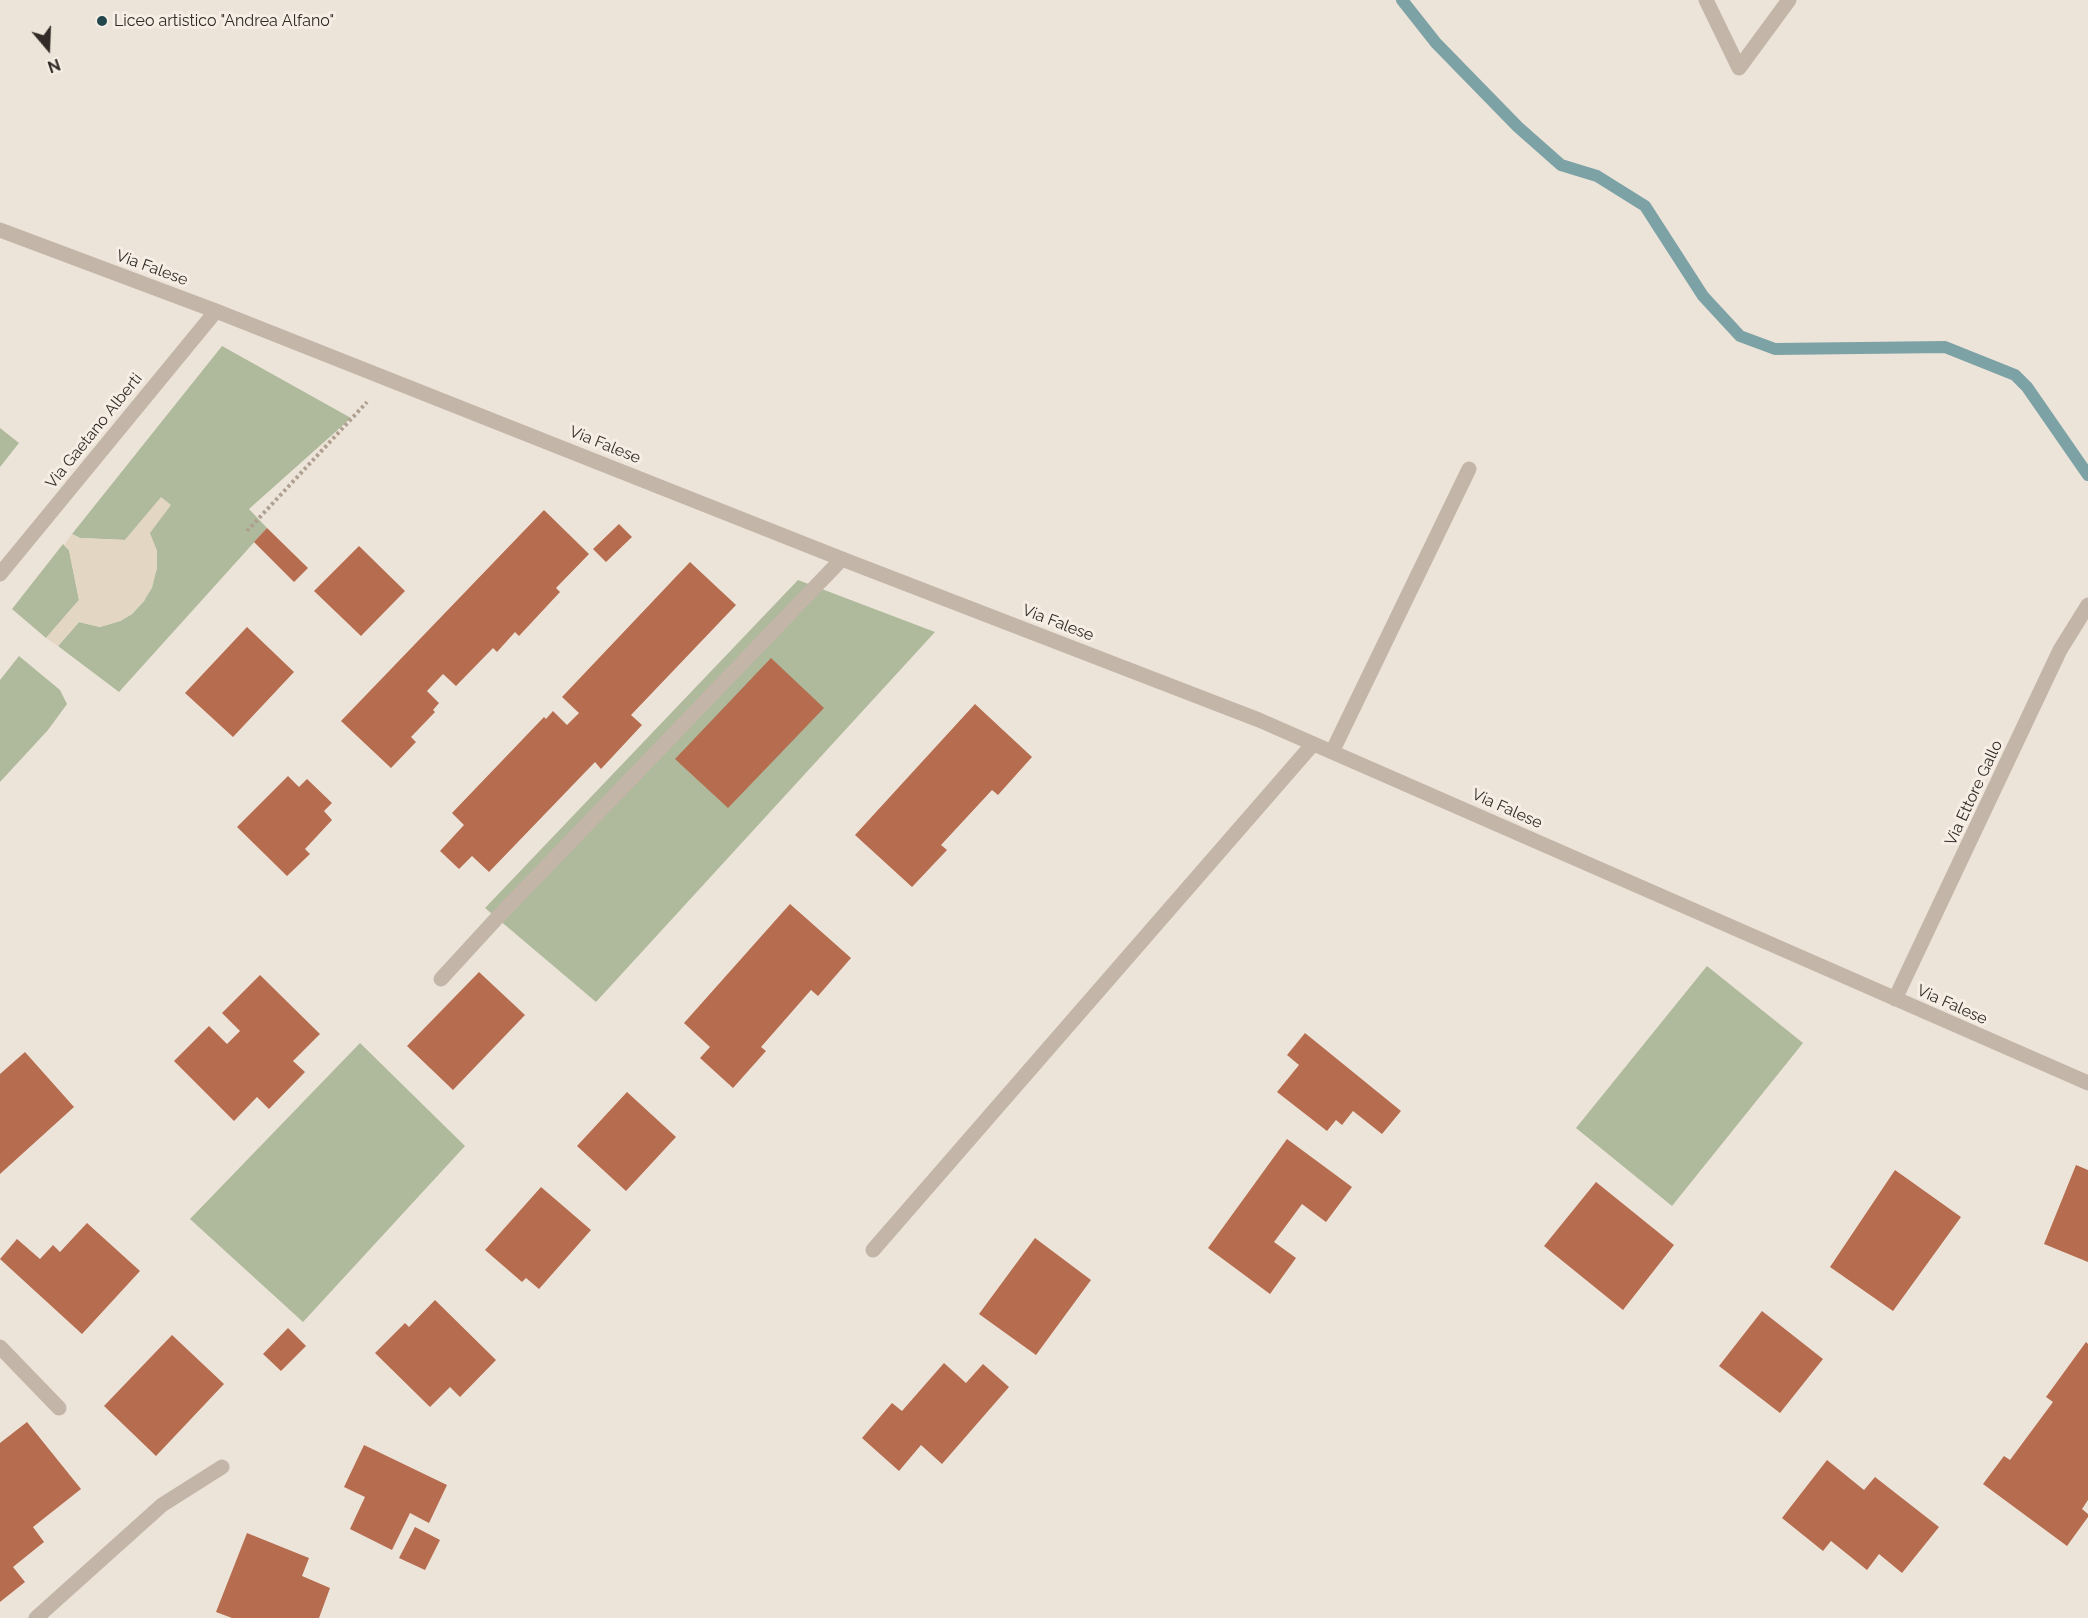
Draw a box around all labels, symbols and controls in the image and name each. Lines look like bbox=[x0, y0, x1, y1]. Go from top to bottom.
place label: Liceo artistico "Andrea Alfano" bbox=[114, 11, 334, 31]
marker: Liceo artistico "Andrea Alfano" bbox=[95, 14, 109, 28]
north arrow bbox=[18, 18, 78, 78]
text: N bbox=[45, 55, 63, 76]
street label: Via Falese bbox=[113, 246, 191, 290]
street label: Via Gaetano Alberti bbox=[42, 370, 146, 492]
street label: Via Falese bbox=[567, 422, 643, 468]
street label: Via Falese bbox=[1019, 601, 1097, 645]
street label: Via Ettore Gallo bbox=[1941, 737, 2007, 849]
street label: Via Falese bbox=[1469, 785, 1545, 833]
street label: Via Falese bbox=[1914, 981, 1990, 1029]

